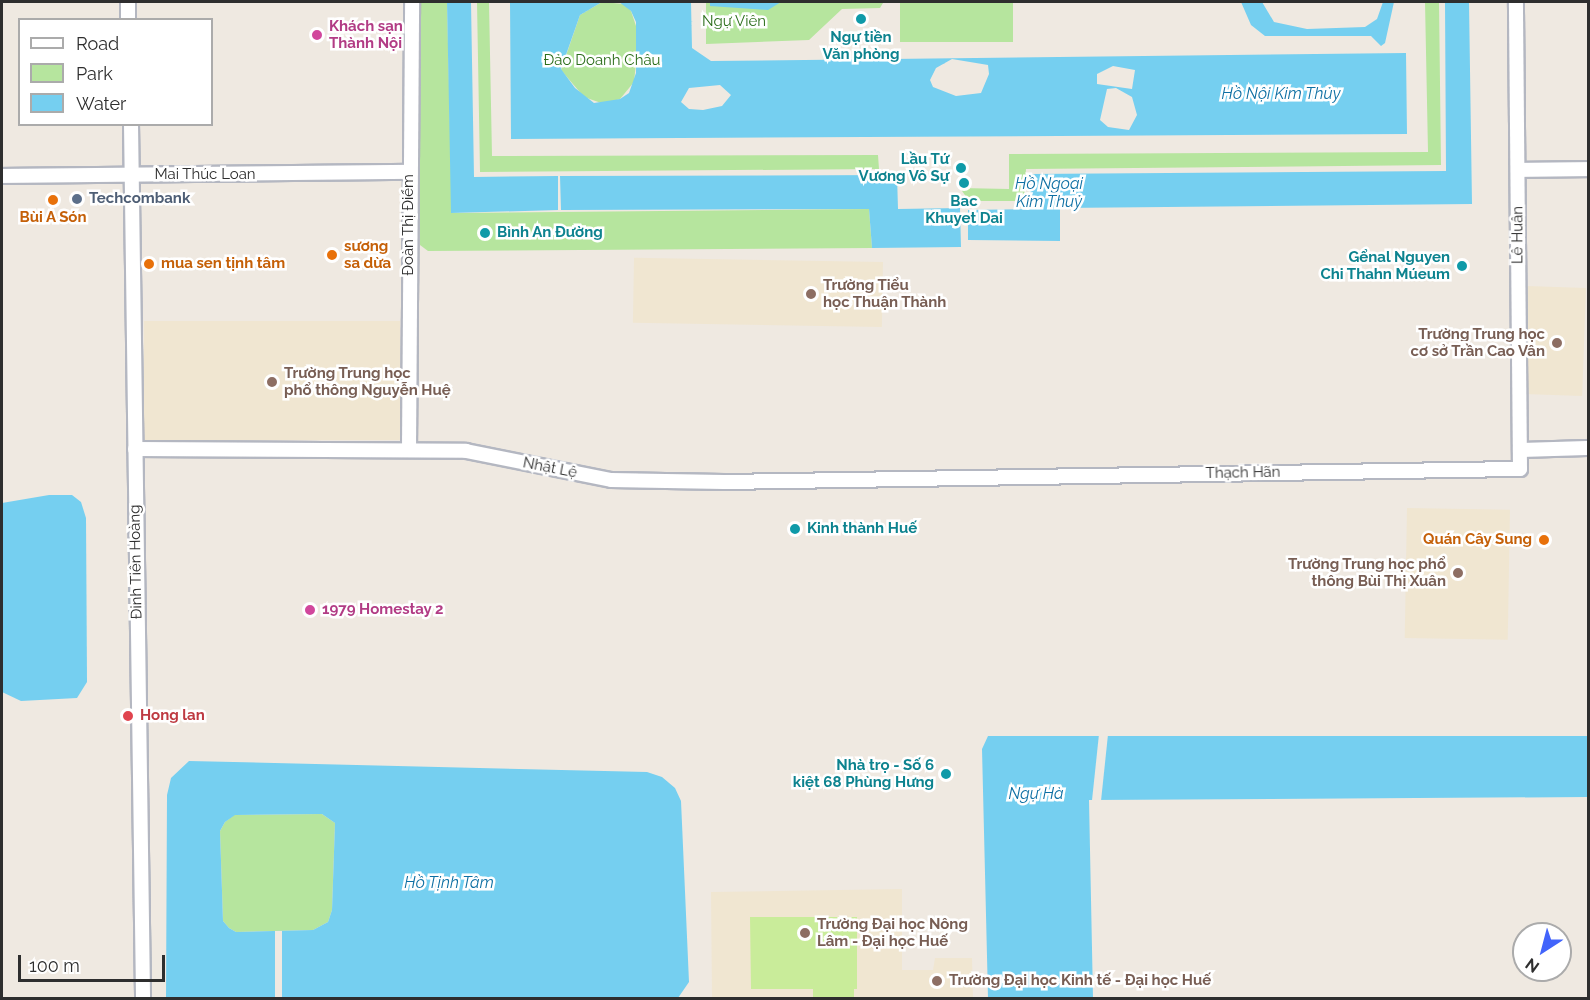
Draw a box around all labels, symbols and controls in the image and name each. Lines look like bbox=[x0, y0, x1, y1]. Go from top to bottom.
marker: Ngự tiền Văn phòng bbox=[854, 12, 868, 26]
park label: Ngự Viên bbox=[702, 13, 766, 31]
place label: Khách sạn Thành Nội bbox=[329, 17, 403, 52]
legend bbox=[18, 18, 213, 126]
marker: Khách sạn Thành Nội bbox=[310, 28, 324, 42]
place label: Ngự tiền Văn phòng bbox=[823, 28, 899, 63]
text: Road bbox=[76, 33, 119, 54]
park label: Đảo Doanh Châu bbox=[544, 52, 660, 70]
text: Park bbox=[76, 63, 113, 84]
water label: Hồ Nội Kim Thủy bbox=[1221, 84, 1341, 104]
text: Water bbox=[76, 93, 126, 114]
place label: Lầu Tứ Vương Vô Sự bbox=[858, 150, 949, 185]
marker: Lầu Tứ Vương Vô Sự bbox=[954, 161, 968, 175]
street label: Mai Thúc Loan bbox=[154, 166, 256, 184]
street label: Đoàn Thị Điểm bbox=[400, 174, 418, 276]
water label: Hồ Ngoại Kim Thuỷ bbox=[1015, 174, 1083, 212]
marker: Bac Khuyet Dai bbox=[957, 176, 971, 190]
place label: Techcombank bbox=[89, 190, 190, 208]
marker: Techcombank bbox=[70, 192, 84, 206]
place label: Bac Khuyet Dai bbox=[925, 192, 1003, 227]
marker: Bùi A Són bbox=[46, 193, 60, 207]
street label: Lê Huân bbox=[1509, 206, 1527, 264]
place label: Bùi A Són bbox=[19, 209, 87, 227]
place label: Bình An Đường bbox=[497, 224, 603, 242]
marker: Bình An Đường bbox=[478, 226, 492, 240]
place label: sương sa dừa bbox=[344, 237, 391, 272]
marker: sương sa dừa bbox=[325, 248, 339, 262]
place label: Gểnal Nguyen Chi Thahn Múeum bbox=[1320, 248, 1450, 283]
place label: mua sen tịnh tâm bbox=[161, 255, 285, 273]
marker: mua sen tịnh tâm bbox=[142, 257, 156, 271]
marker: Gểnal Nguyen Chi Thahn Múeum bbox=[1455, 259, 1469, 273]
place label: Trường Tiểu học Thuận Thành bbox=[823, 276, 947, 311]
marker: Trường Tiểu học Thuận Thành bbox=[804, 287, 818, 301]
place label: Trường Trung học cơ sở Trần Cao Vân bbox=[1410, 325, 1545, 360]
marker: Trường Trung học cơ sở Trần Cao Vân bbox=[1550, 336, 1564, 350]
place label: Trường Trung học phổ thông Nguyễn Huệ bbox=[284, 364, 451, 399]
marker: Trường Trung học phổ thông Nguyễn Huệ bbox=[265, 375, 279, 389]
street label: Nhật Lệ bbox=[521, 454, 579, 482]
street label: Thạch Hãn bbox=[1205, 463, 1281, 483]
street label: Đinh Tiên Hoàng bbox=[126, 504, 146, 620]
place label: Kinh thành Huế bbox=[807, 520, 917, 538]
marker: Kinh thành Huế bbox=[788, 522, 802, 536]
place label: Quán Cây Sung bbox=[1423, 531, 1532, 549]
marker: Quán Cây Sung bbox=[1537, 533, 1551, 547]
place label: Trường Trung học phổ thông Bùi Thị Xuân bbox=[1287, 555, 1446, 590]
marker: Trường Trung học phổ thông Bùi Thị Xuân bbox=[1451, 566, 1465, 580]
place label: 1979 Homestay 2 bbox=[322, 601, 444, 619]
marker: 1979 Homestay 2 bbox=[303, 603, 317, 617]
place label: Hong lan bbox=[140, 707, 205, 725]
marker: Hong lan bbox=[121, 709, 135, 723]
place label: Nhà trọ - Số 6 kiệt 68 Phùng Hưng bbox=[793, 756, 934, 791]
marker: Nhà trọ - Số 6 kiệt 68 Phùng Hưng bbox=[939, 767, 953, 781]
water label: Ngự Hà bbox=[1008, 784, 1064, 804]
water label: Hồ Tịnh Tâm bbox=[404, 873, 494, 893]
place label: Trường Đại học Nông Lâm - Đại học Huế bbox=[817, 915, 968, 950]
north arrow bbox=[1512, 922, 1572, 982]
marker: Trường Đại học Nông Lâm - Đại học Huế bbox=[798, 926, 812, 940]
scale bar bbox=[21, 943, 168, 981]
text: N bbox=[1522, 954, 1543, 977]
text: 100 m bbox=[29, 955, 80, 976]
place label: Trường Đại học Kinh tế - Đại học Huế bbox=[949, 972, 1211, 990]
marker: Trường Đại học Kinh tế - Đại học Huế bbox=[930, 974, 944, 988]

